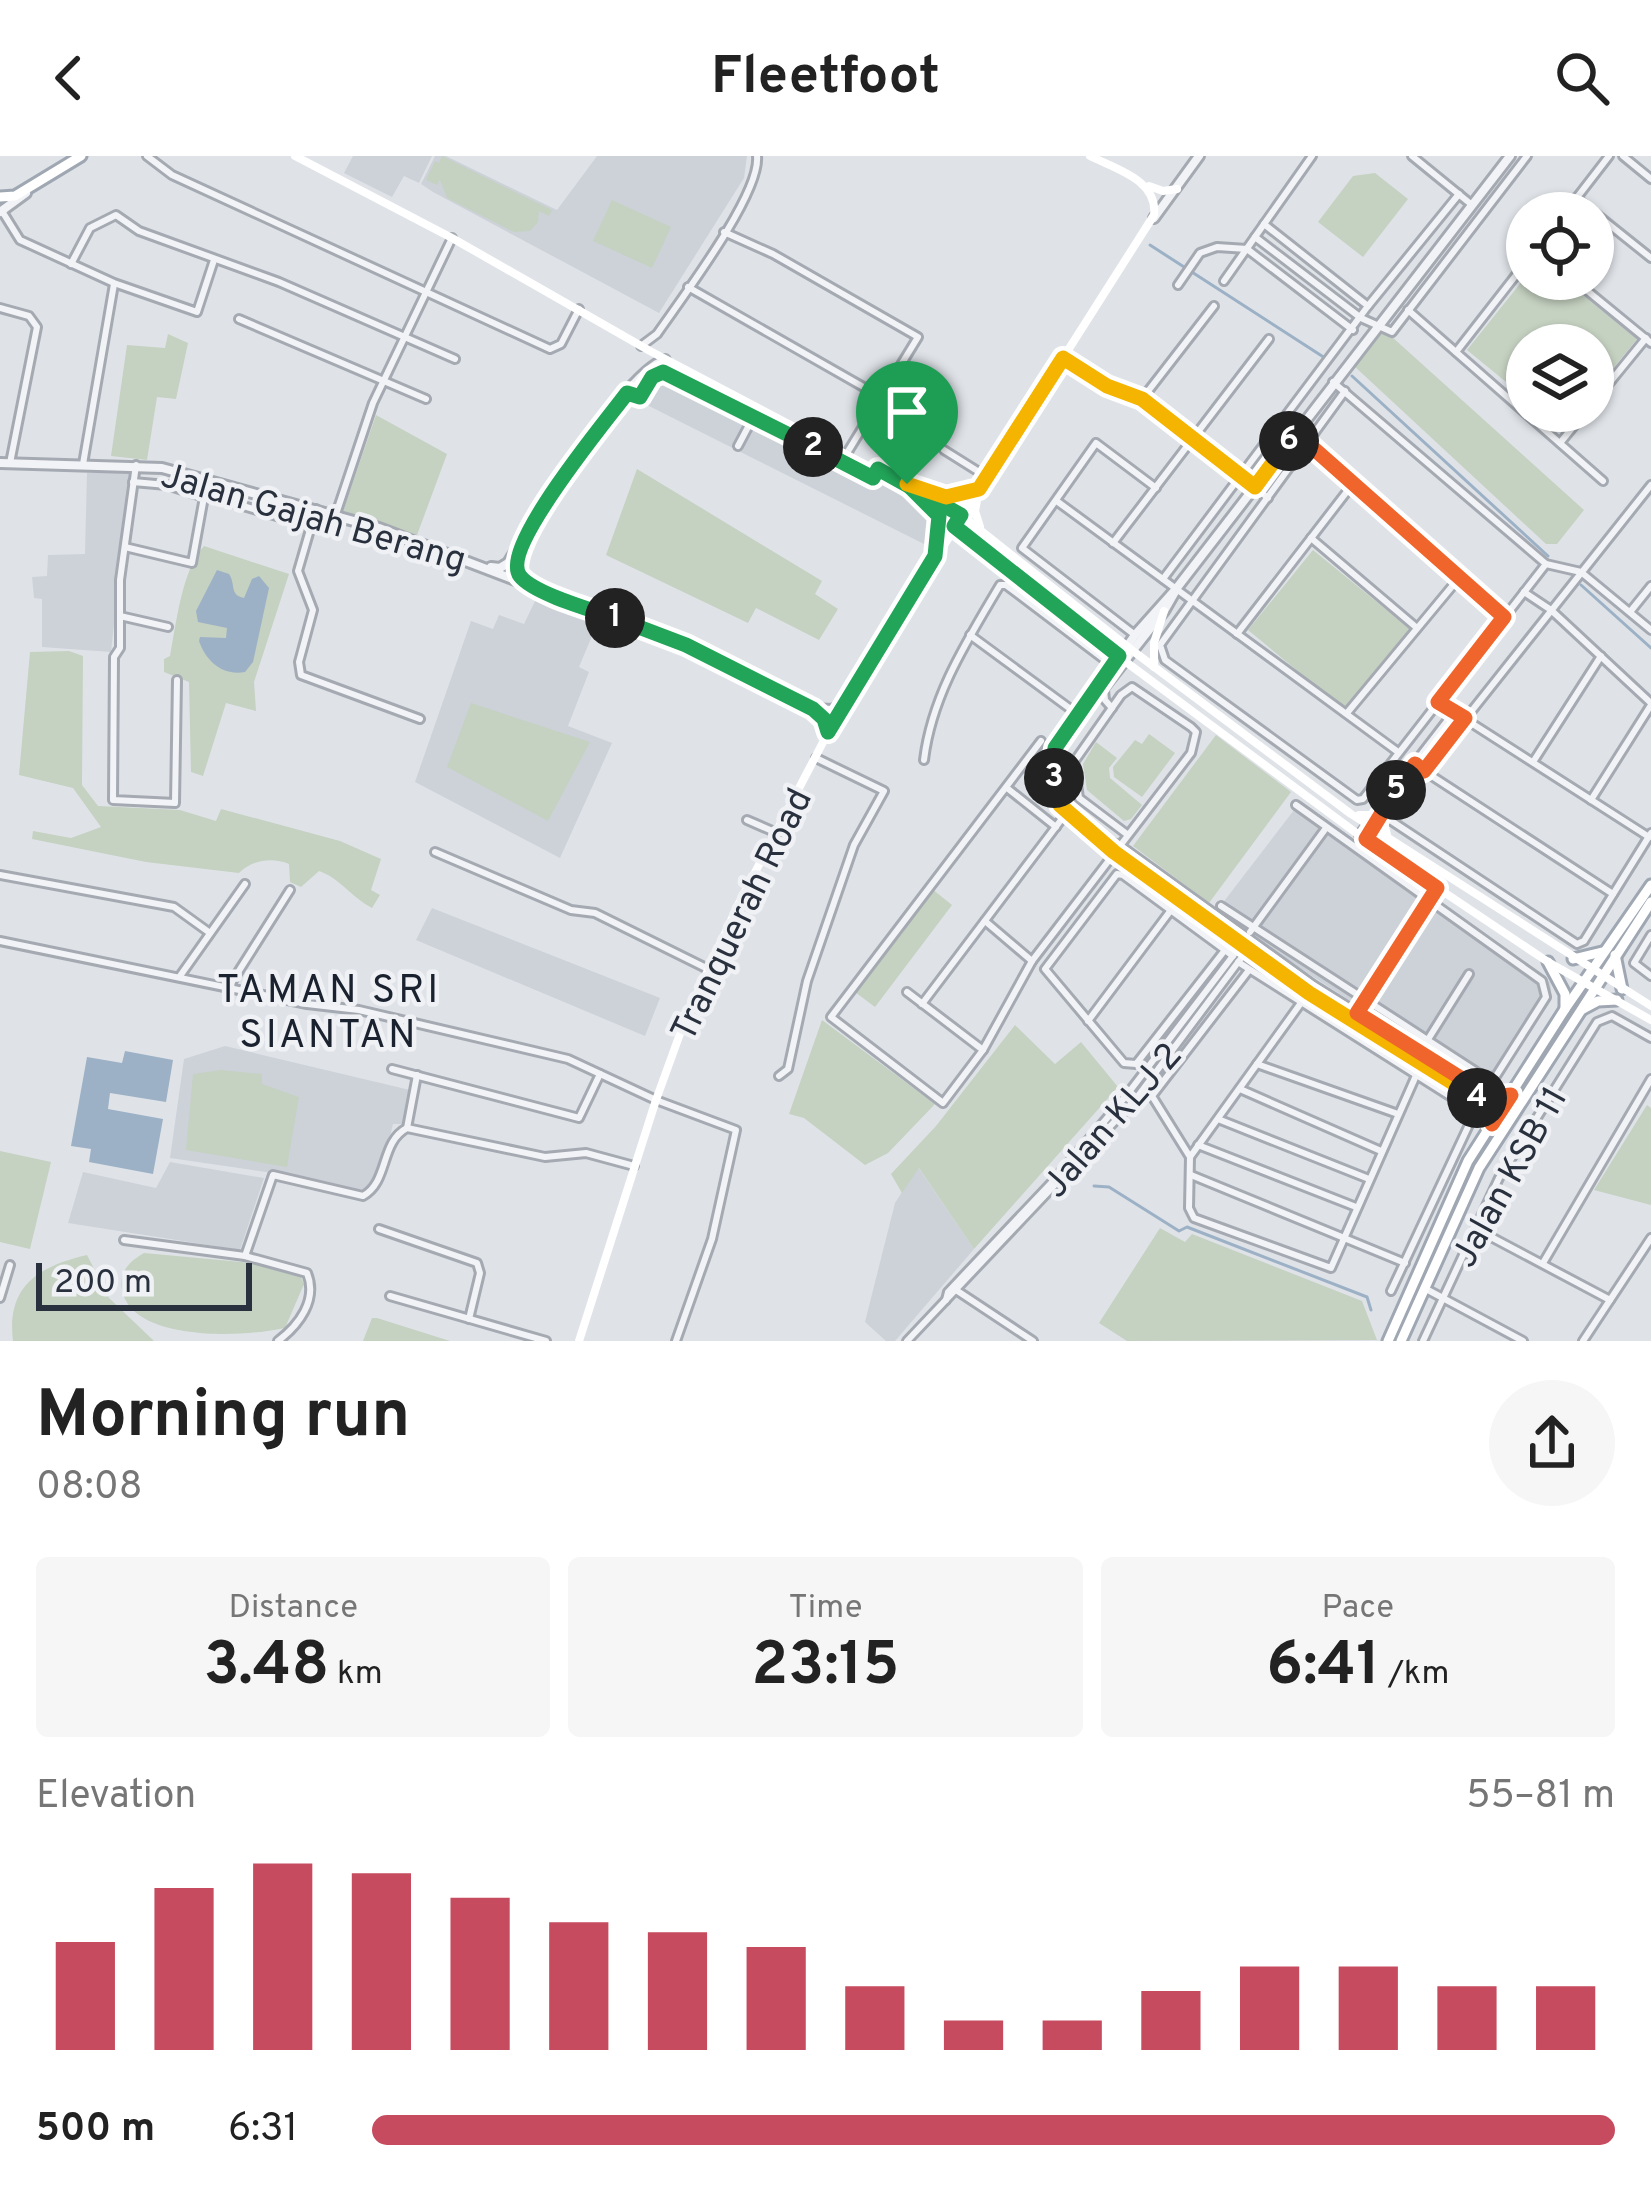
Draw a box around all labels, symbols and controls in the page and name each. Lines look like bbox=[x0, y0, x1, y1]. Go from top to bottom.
text: Fleetfoot bbox=[711, 44, 940, 113]
icon: back bbox=[36, 45, 102, 111]
icon: search bbox=[1549, 45, 1615, 111]
map controls bbox=[1506, 192, 1614, 432]
button: locate bbox=[1506, 192, 1614, 300]
button: layers bbox=[1506, 324, 1614, 432]
pin bbox=[856, 361, 958, 484]
icon: arrive bbox=[874, 379, 940, 445]
pin: 6 bbox=[1259, 411, 1319, 471]
pin: 2 bbox=[783, 417, 843, 477]
text: 6 bbox=[1279, 420, 1299, 462]
text: 2 bbox=[803, 426, 823, 468]
street label: Jalan Gajah Berang bbox=[155, 454, 471, 585]
pin: 1 bbox=[585, 588, 645, 648]
text: 1 bbox=[608, 597, 622, 639]
pin: 3 bbox=[1024, 748, 1084, 808]
text: 3 bbox=[1044, 757, 1064, 799]
pin: 5 bbox=[1366, 760, 1426, 820]
text: 5 bbox=[1386, 769, 1406, 811]
street label: Tranquerah Road bbox=[662, 782, 825, 1050]
district label: TAMAN SRI SIANTAN bbox=[217, 968, 441, 1062]
street label: Jalan KLJ 2 bbox=[1034, 1035, 1194, 1209]
pin: 4 bbox=[1447, 1068, 1507, 1128]
text: 4 bbox=[1466, 1077, 1488, 1119]
street label: Jalan KSB 11 bbox=[1443, 1080, 1580, 1276]
scale bar bbox=[36, 1257, 252, 1310]
text: 200 m bbox=[54, 1263, 152, 1305]
text: Morning run bbox=[36, 1377, 410, 1460]
button: share bbox=[1489, 1380, 1615, 1506]
text: 08:08 bbox=[36, 1464, 143, 1513]
text: Distance bbox=[228, 1588, 358, 1630]
text: Time bbox=[789, 1588, 862, 1630]
text: Pace bbox=[1322, 1588, 1394, 1630]
text: 3.48 bbox=[204, 1630, 329, 1706]
text: 23:15 bbox=[752, 1630, 899, 1706]
text: 6:41 bbox=[1266, 1630, 1380, 1706]
text: km bbox=[329, 1654, 383, 1696]
text: /km bbox=[1380, 1654, 1449, 1696]
text: Elevation bbox=[36, 1773, 196, 1822]
text: 55–81 m bbox=[1466, 1773, 1615, 1822]
text: 500 m bbox=[36, 2106, 155, 2155]
text: 6:31 bbox=[228, 2106, 298, 2155]

